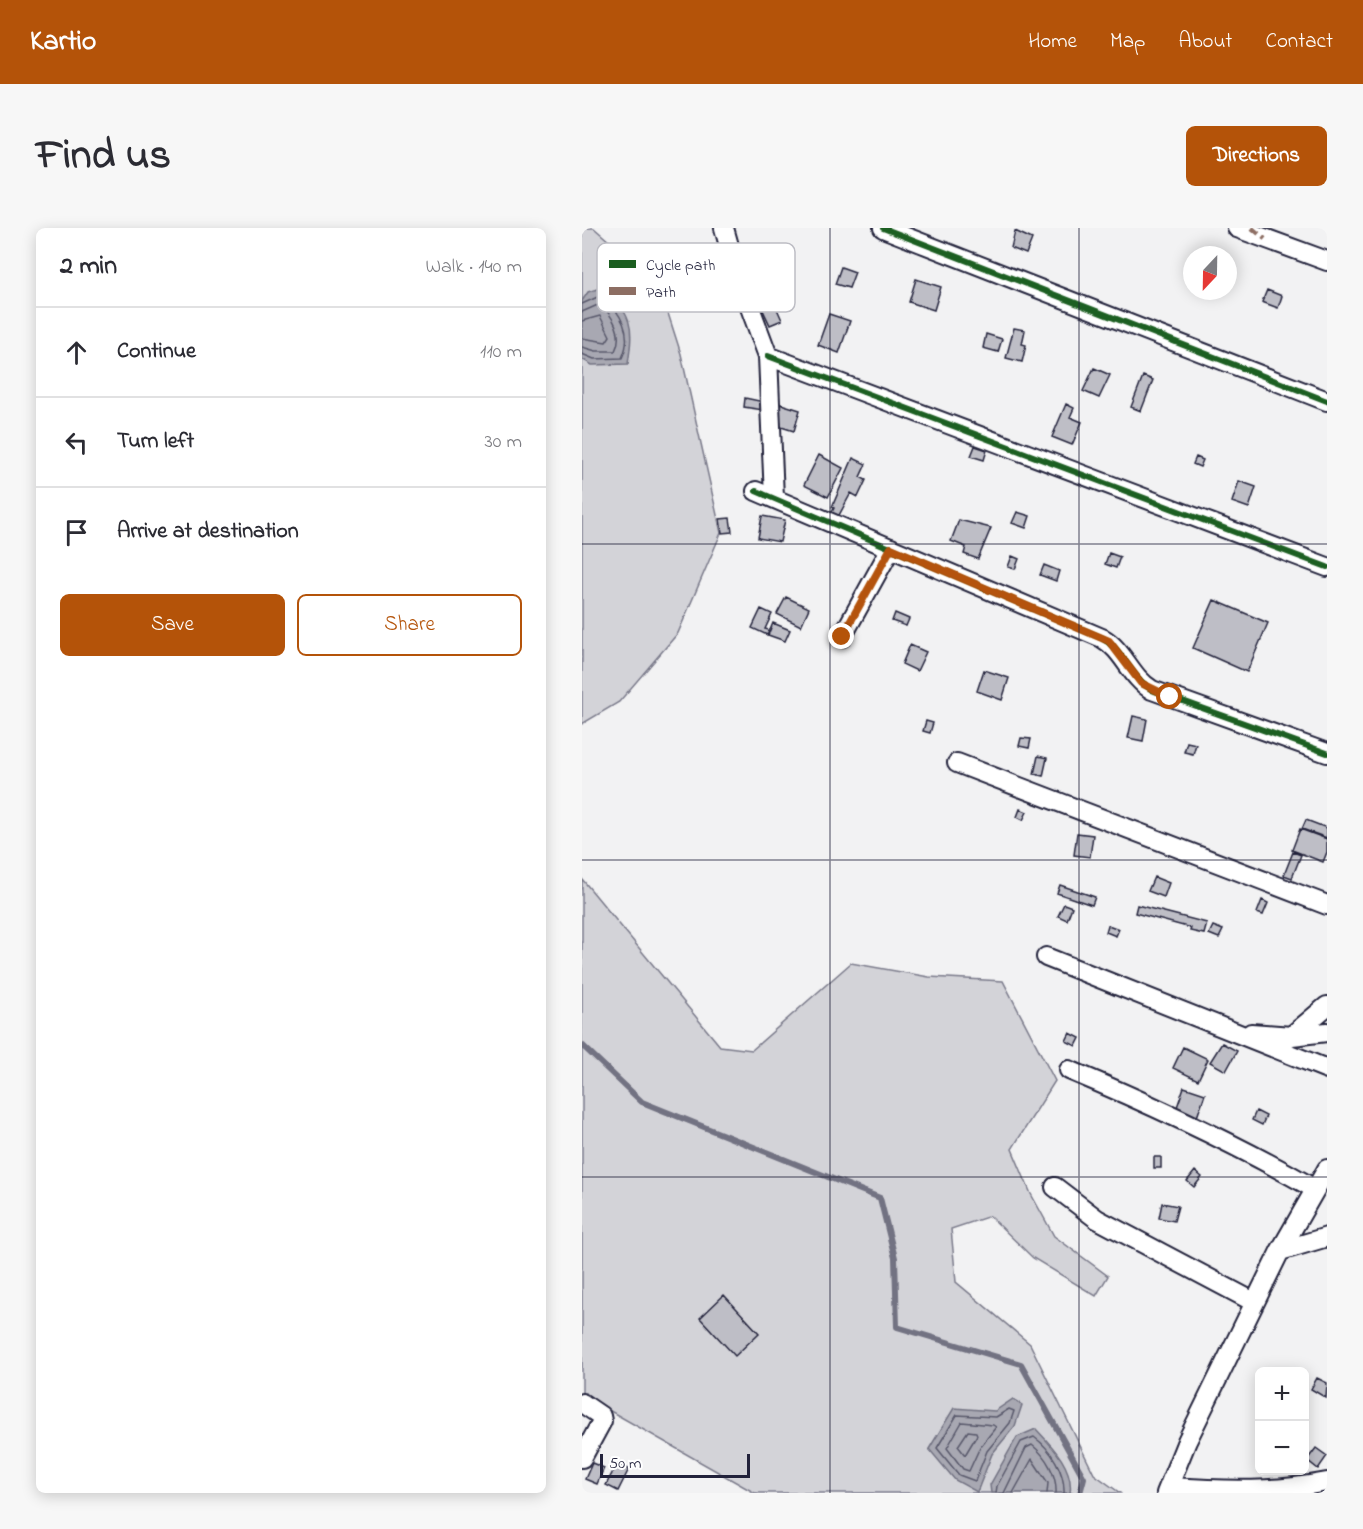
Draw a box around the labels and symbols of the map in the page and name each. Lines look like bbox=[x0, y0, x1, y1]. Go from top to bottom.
legend bbox=[597, 243, 795, 312]
north arrow bbox=[1183, 246, 1237, 300]
text: Cycle path bbox=[646, 254, 715, 278]
text: Path bbox=[646, 281, 676, 305]
route end bbox=[828, 623, 854, 649]
route start bbox=[1156, 683, 1182, 709]
scale bar bbox=[600, 1451, 750, 1478]

